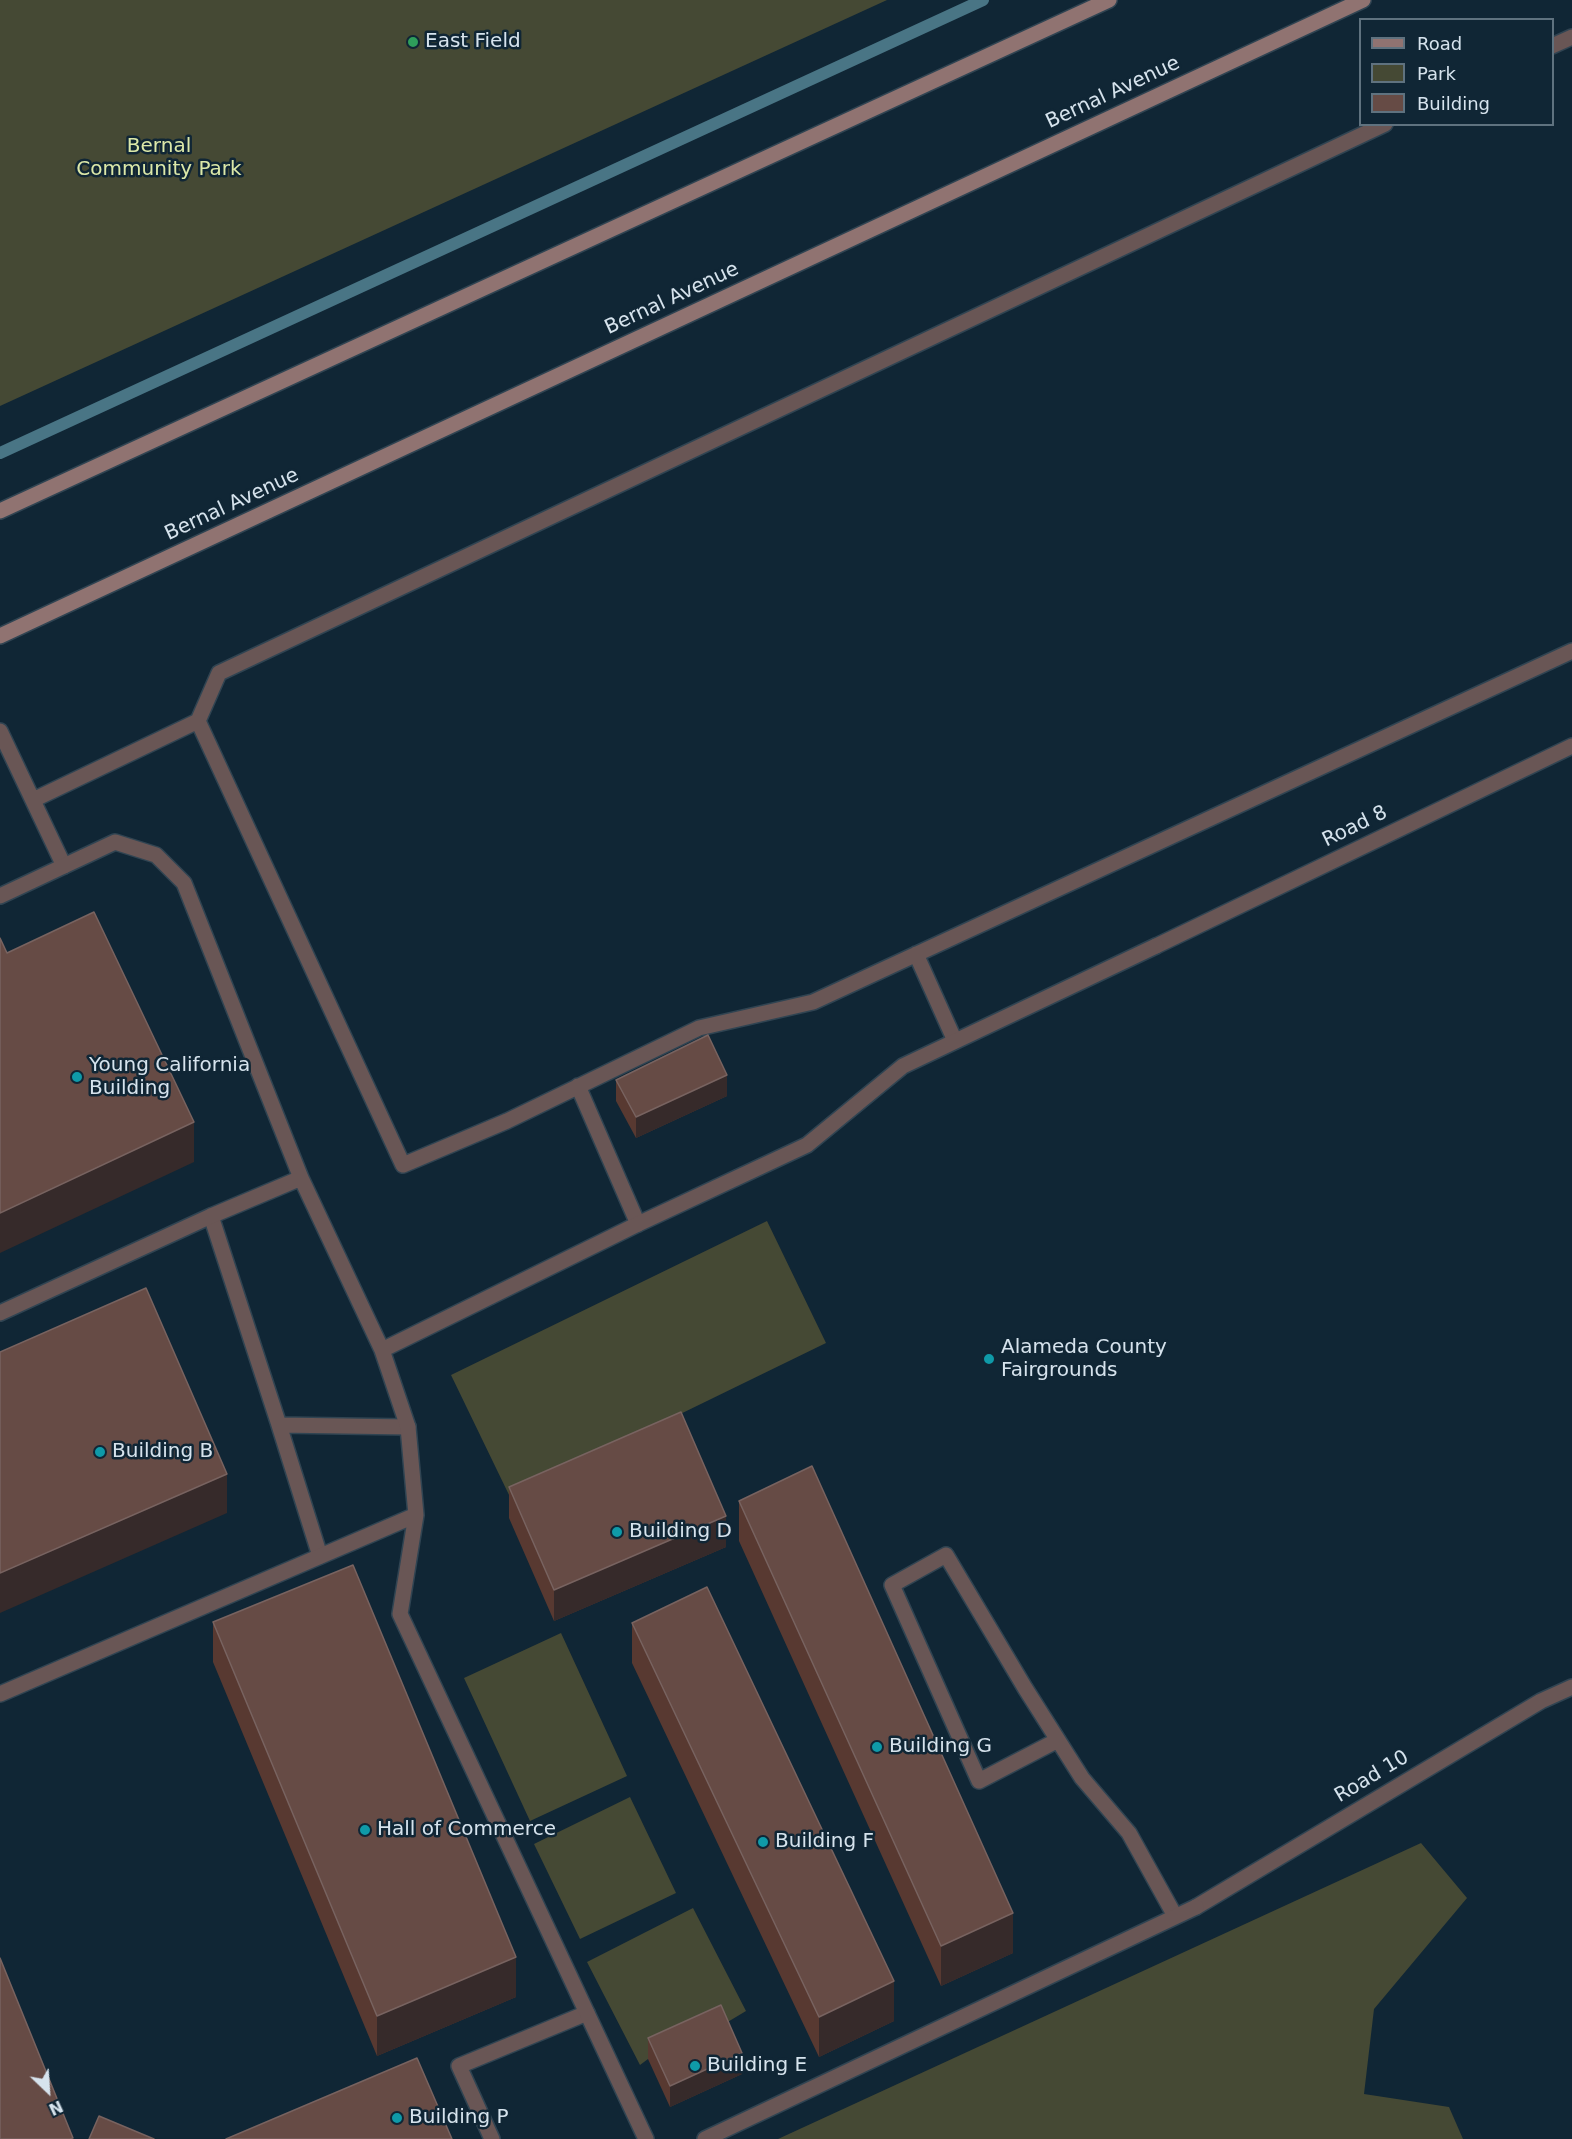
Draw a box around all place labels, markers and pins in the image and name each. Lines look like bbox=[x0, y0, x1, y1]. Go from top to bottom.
place label: East Field bbox=[425, 30, 521, 54]
marker: East Field bbox=[406, 35, 420, 49]
place label: Young California Building bbox=[89, 1054, 250, 1101]
marker: Young California Building bbox=[70, 1070, 84, 1084]
place label: Alameda County Fairgrounds bbox=[1001, 1336, 1167, 1383]
marker: Alameda County Fairgrounds bbox=[982, 1352, 996, 1366]
place label: Building B bbox=[112, 1440, 213, 1464]
marker: Building B bbox=[93, 1445, 107, 1459]
place label: Building D bbox=[629, 1520, 732, 1544]
marker: Building D bbox=[610, 1525, 624, 1539]
place label: Building G bbox=[889, 1735, 992, 1759]
marker: Building G bbox=[870, 1740, 884, 1754]
place label: Hall of Commerce bbox=[377, 1818, 556, 1842]
marker: Hall of Commerce bbox=[358, 1823, 372, 1837]
place label: Building F bbox=[775, 1830, 874, 1854]
marker: Building F bbox=[756, 1835, 770, 1849]
place label: Building E bbox=[707, 2054, 807, 2078]
marker: Building E bbox=[688, 2059, 702, 2073]
place label: Building P bbox=[409, 2106, 509, 2130]
marker: Building P bbox=[390, 2111, 404, 2125]

